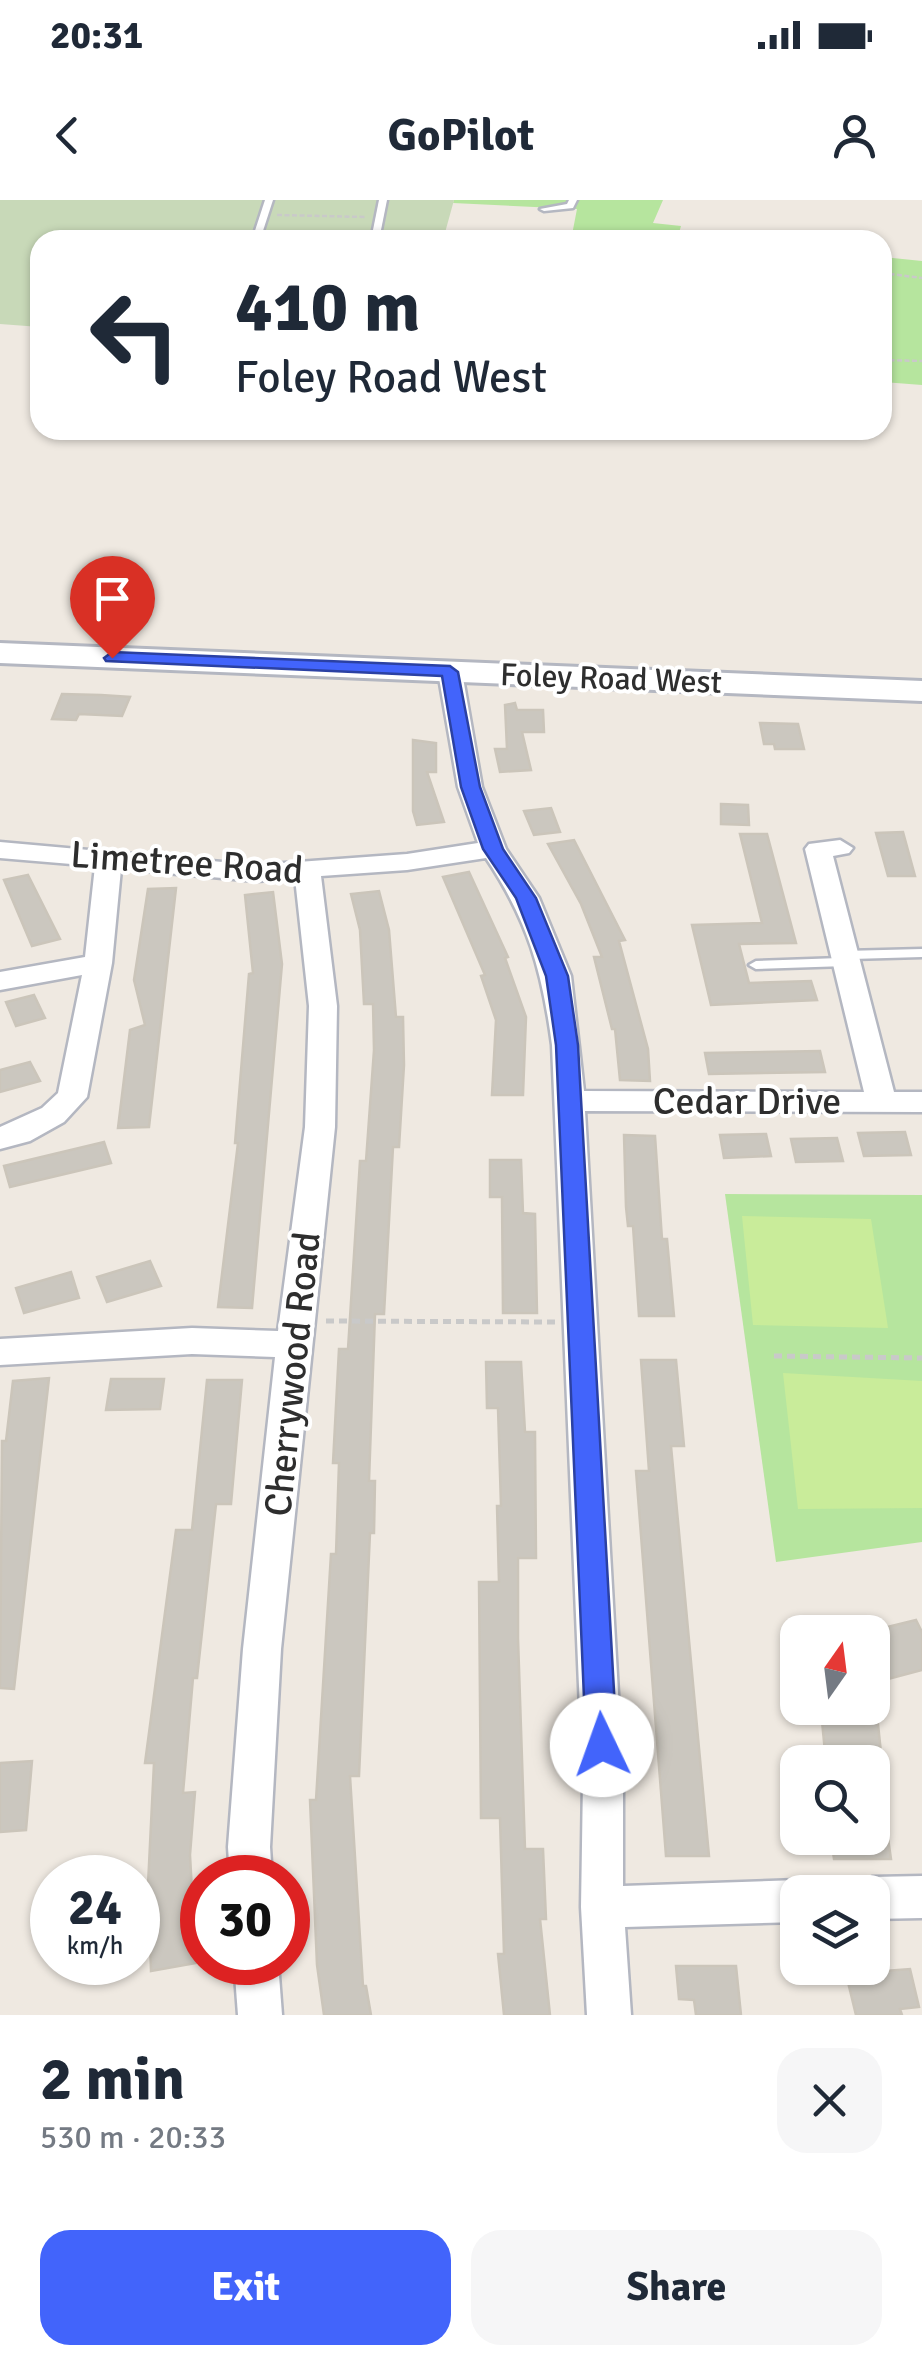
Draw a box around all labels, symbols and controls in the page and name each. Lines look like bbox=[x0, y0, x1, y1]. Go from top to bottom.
text: 20:31 bbox=[50, 12, 143, 59]
icon: back bbox=[40, 108, 95, 163]
text: GoPilot bbox=[388, 108, 534, 163]
icon: person bbox=[827, 108, 882, 163]
text: 410 m bbox=[235, 264, 420, 350]
icon: left bbox=[70, 270, 200, 400]
text: Foley Road West bbox=[235, 350, 547, 405]
pin bbox=[70, 556, 155, 659]
icon: arrive bbox=[85, 571, 140, 626]
street label: Foley Road West bbox=[499, 655, 722, 702]
street label: Limetree Road bbox=[69, 831, 305, 894]
street label: Cedar Drive bbox=[653, 1078, 841, 1125]
street label: Cherrywood Road bbox=[254, 1230, 331, 1519]
north arrow bbox=[780, 1615, 890, 1725]
map controls bbox=[780, 1615, 890, 1985]
position arrow bbox=[550, 1693, 654, 1797]
button: search bbox=[780, 1745, 890, 1855]
speed limit sign: 30 bbox=[180, 1855, 310, 1985]
button: layers bbox=[780, 1875, 890, 1985]
text: 24 bbox=[68, 1877, 122, 1939]
text: km/h bbox=[67, 1930, 123, 1961]
text: 2 min bbox=[40, 2043, 185, 2117]
button: close bbox=[777, 2048, 882, 2153]
text: 530 m · 20:33 bbox=[40, 2118, 226, 2157]
button: Exit bbox=[40, 2230, 451, 2345]
button: Share bbox=[471, 2230, 882, 2345]

